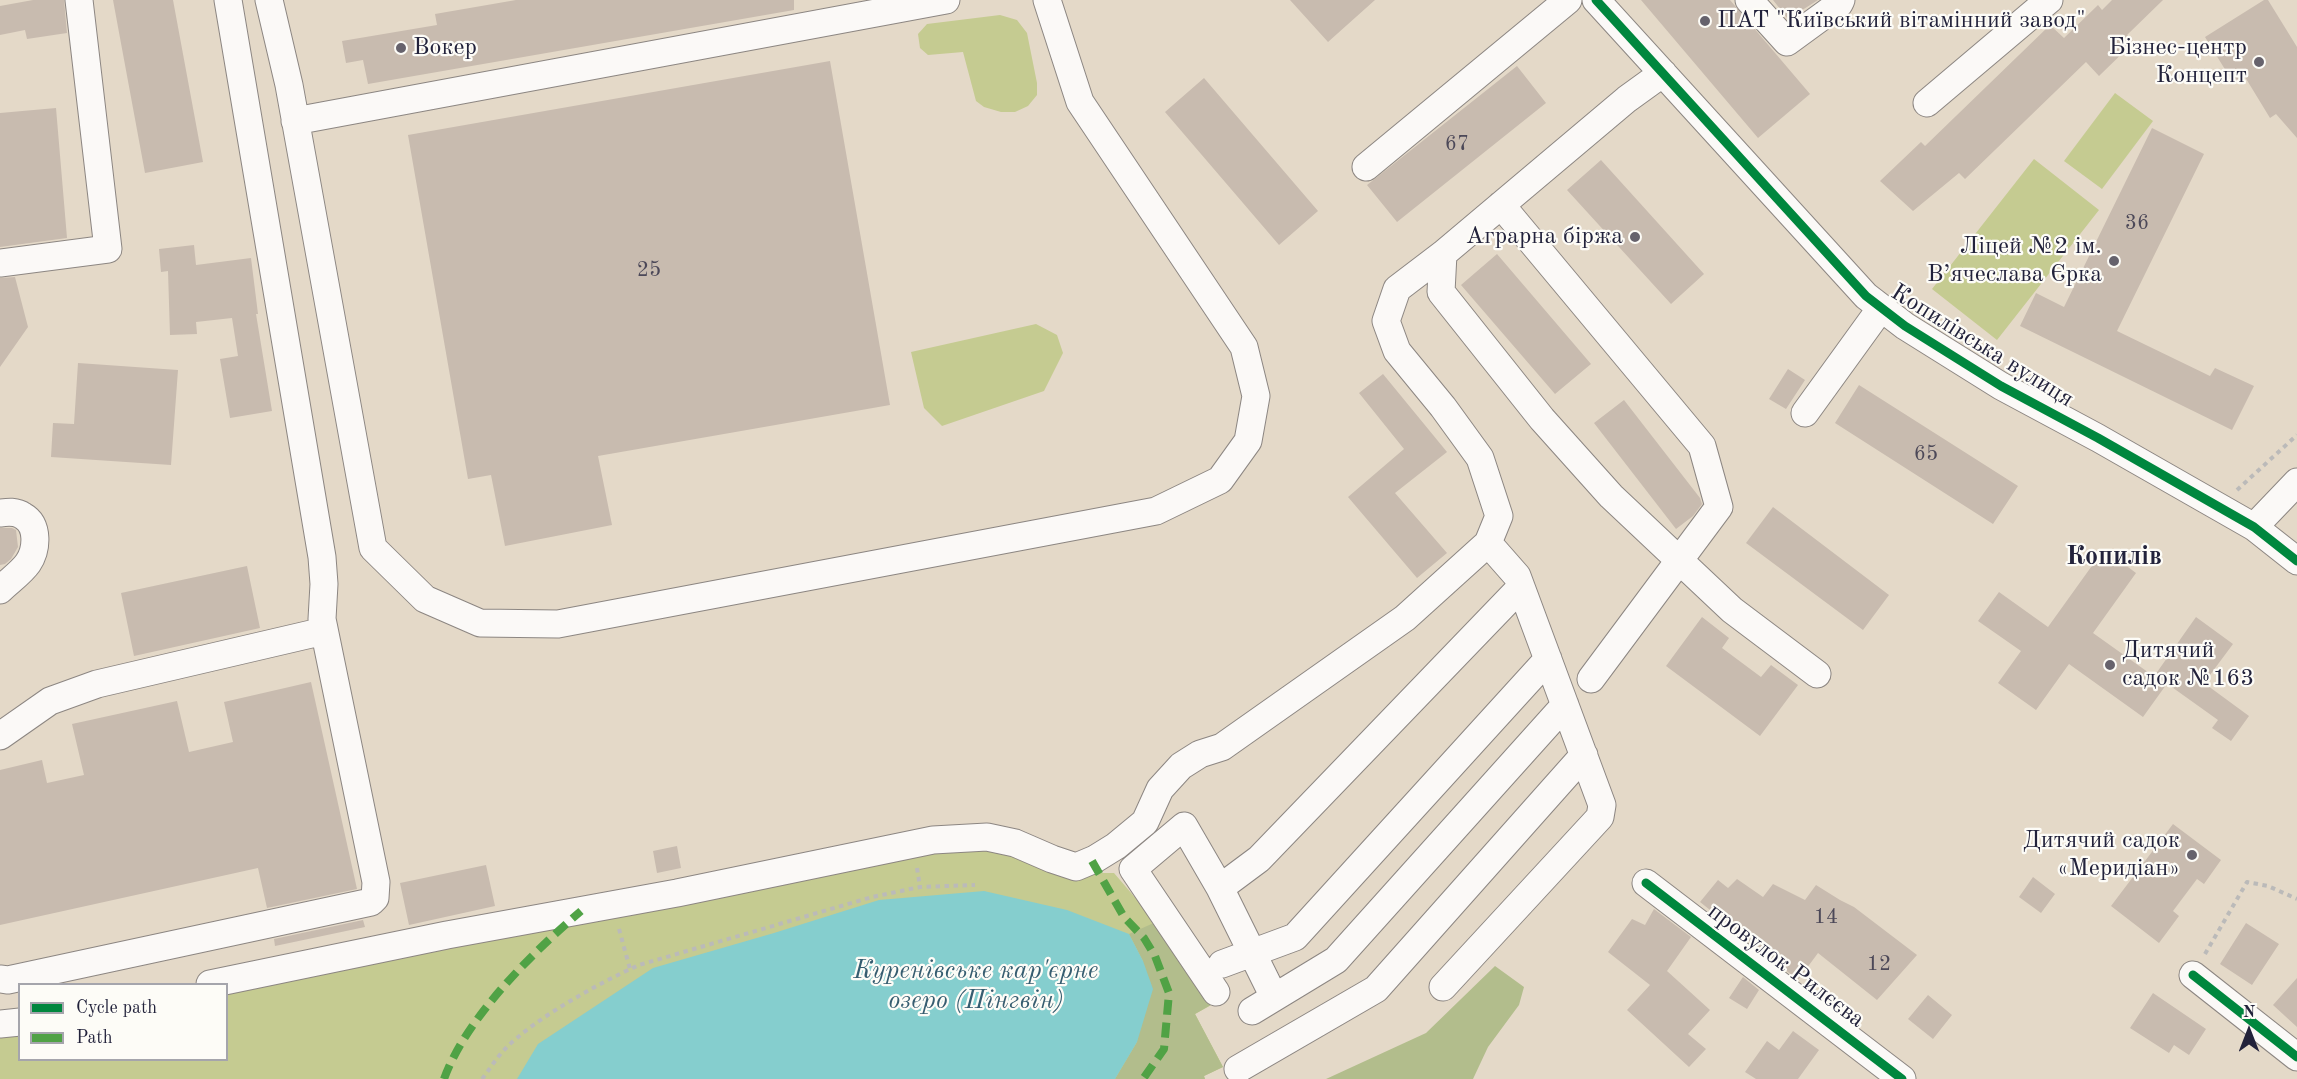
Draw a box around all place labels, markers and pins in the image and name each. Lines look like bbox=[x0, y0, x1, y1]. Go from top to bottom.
place label: ПАТ "Київський вітамінний завод" bbox=[1717, 7, 2086, 35]
marker: ПАТ "Київський вітамінний завод" bbox=[1698, 14, 1712, 28]
place label: Вокер bbox=[413, 34, 477, 62]
place label: Бізнес-центр Концепт bbox=[2108, 34, 2247, 90]
marker: Вокер bbox=[394, 41, 408, 55]
marker: Бізнес-центр Концепт bbox=[2252, 55, 2266, 69]
place label: Аграрна біржа bbox=[1466, 223, 1623, 251]
marker: Аграрна біржа bbox=[1628, 230, 1642, 244]
place label: Ліцей №2 ім. В’ячеслава Єрка bbox=[1927, 233, 2102, 289]
marker: Ліцей №2 ім. В’ячеслава Єрка bbox=[2107, 254, 2121, 268]
place label: Дитячий садок №163 bbox=[2122, 637, 2254, 693]
marker: Дитячий садок №163 bbox=[2103, 658, 2117, 672]
place label: Дитячий садок «Меридіан» bbox=[2023, 827, 2180, 883]
marker: Дитячий садок «Меридіан» bbox=[2185, 848, 2199, 862]

